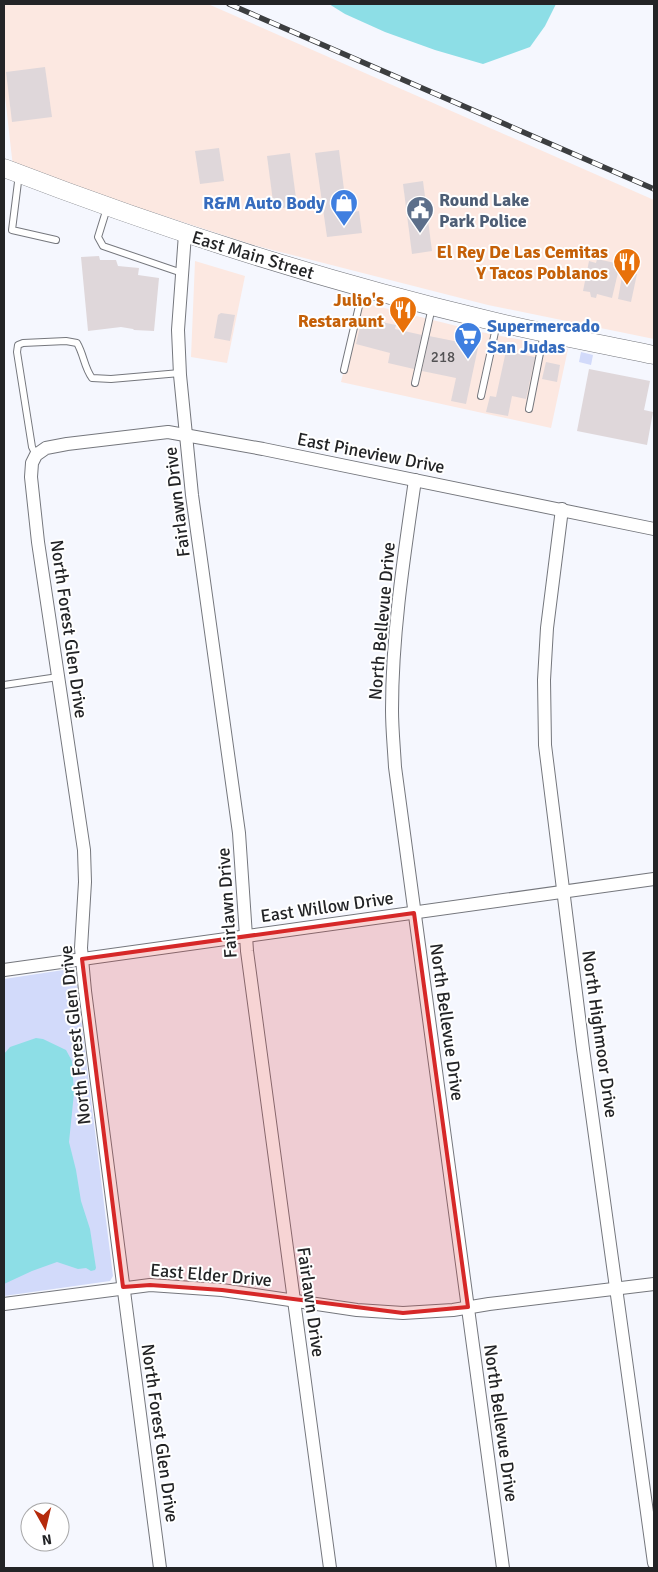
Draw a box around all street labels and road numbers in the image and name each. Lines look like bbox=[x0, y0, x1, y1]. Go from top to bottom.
street label: East Main Street bbox=[189, 226, 317, 284]
street label: East Pineview Drive bbox=[295, 428, 447, 478]
street label: Fairlawn Drive bbox=[159, 446, 195, 558]
street label: North Forest Glen Drive bbox=[46, 538, 92, 720]
street label: North Bellevue Drive bbox=[364, 541, 400, 701]
street label: Fairlawn Drive bbox=[212, 847, 242, 959]
street label: East Willow Drive bbox=[259, 887, 395, 927]
street label: North Bellevue Drive bbox=[425, 942, 469, 1102]
street label: North Forest Glen Drive bbox=[55, 944, 95, 1126]
street label: North Highmoor Drive bbox=[577, 949, 623, 1119]
street label: Fairlawn Drive bbox=[292, 1246, 330, 1358]
street label: East Elder Drive bbox=[149, 1259, 273, 1291]
street label: North Forest Glen Drive bbox=[137, 1342, 183, 1524]
street label: North Bellevue Drive bbox=[479, 1343, 523, 1503]

